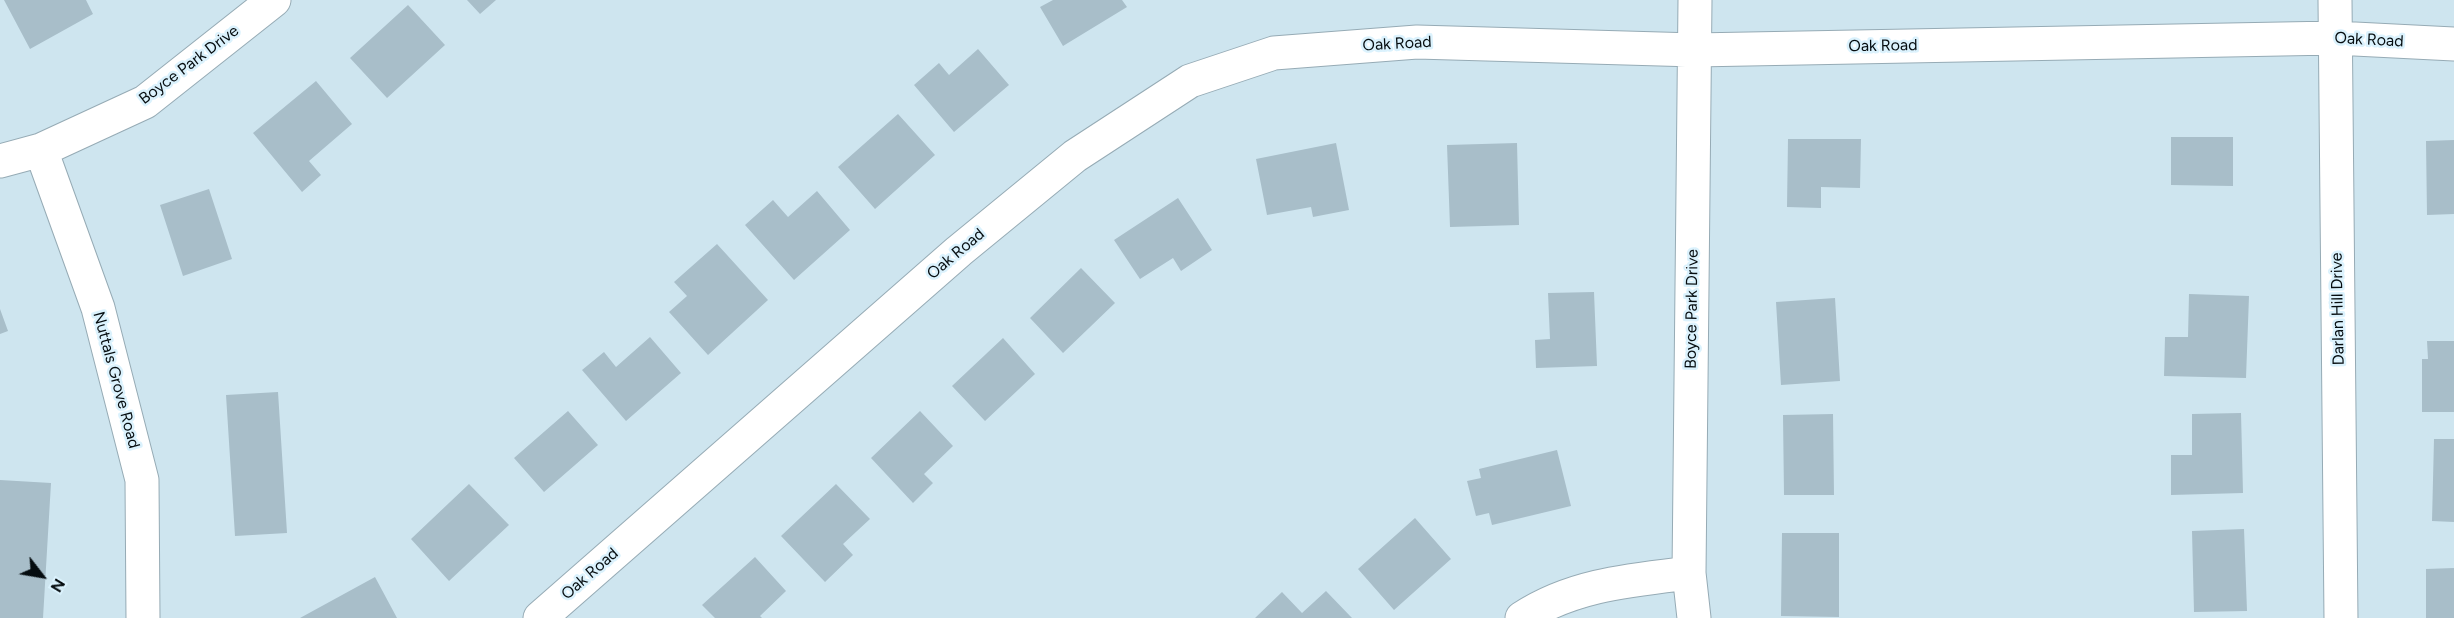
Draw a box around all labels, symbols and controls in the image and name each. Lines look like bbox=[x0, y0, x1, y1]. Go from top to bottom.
street label: Boyce Park Drive bbox=[135, 21, 243, 109]
street label: Oak Road bbox=[2334, 29, 2404, 51]
street label: Oak Road bbox=[1362, 33, 1432, 55]
street label: Oak Road bbox=[1848, 36, 1918, 56]
street label: Oak Road bbox=[923, 224, 989, 284]
street label: Boyce Park Drive bbox=[1681, 249, 1703, 369]
street label: Darlan Hill Drive bbox=[2327, 252, 2349, 366]
street label: Nuttals Grove Road bbox=[89, 310, 143, 450]
street label: Oak Road bbox=[558, 544, 622, 604]
north arrow bbox=[12, 546, 72, 606]
text: N bbox=[47, 575, 69, 596]

